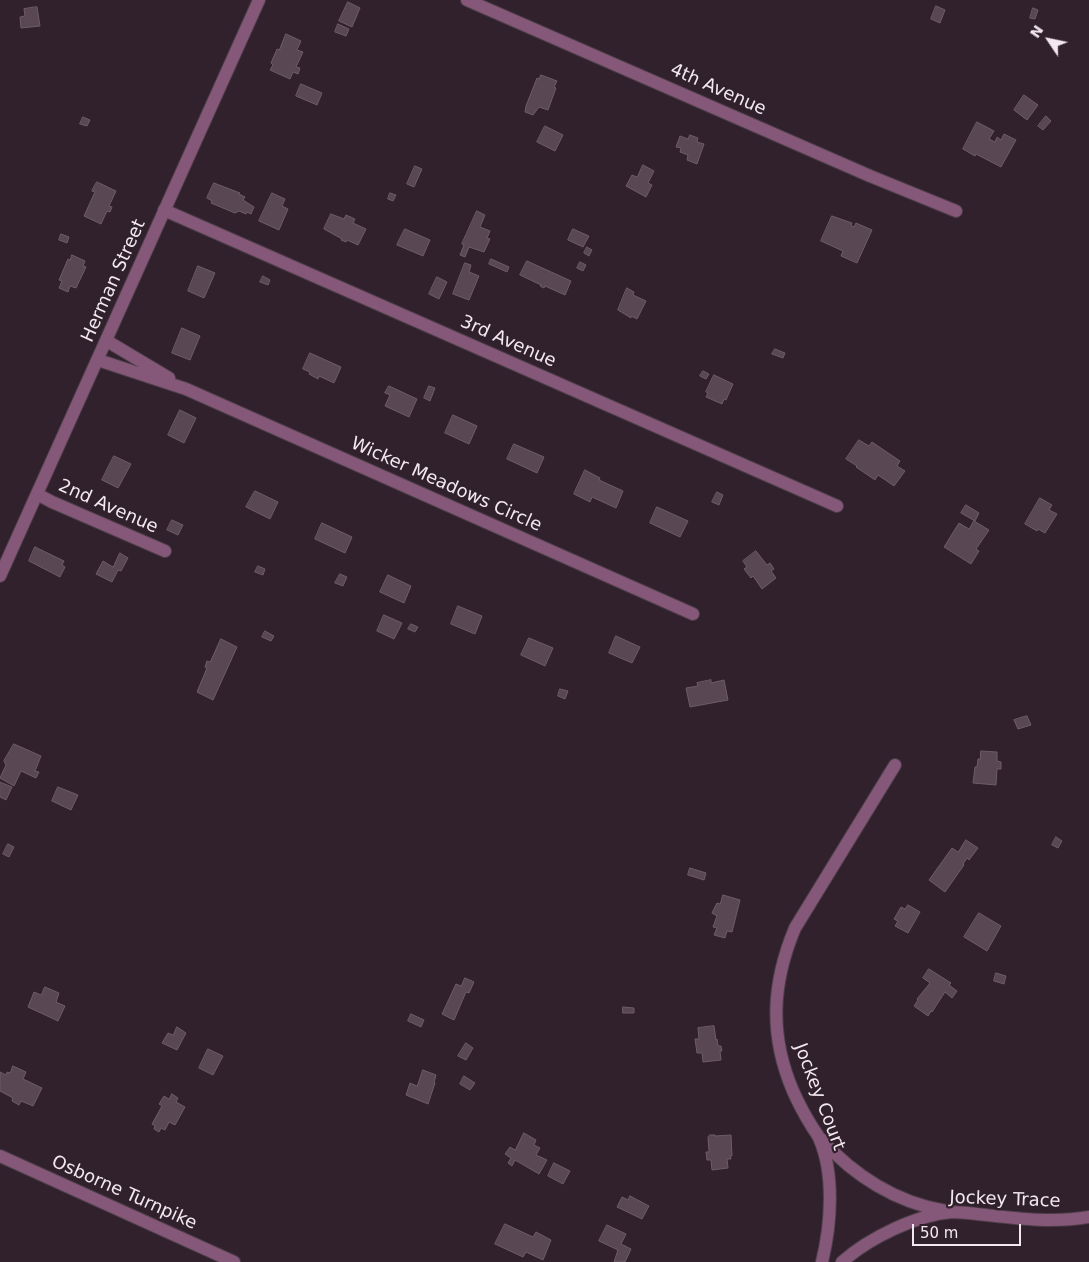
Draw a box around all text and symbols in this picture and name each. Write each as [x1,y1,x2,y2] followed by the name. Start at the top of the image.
[1024,15,1074,65] north arrow
[1027,22,1046,41] text: N
[667,59,769,121] street label: 4th Avenue
[77,216,151,346] street label: Herman Street
[457,311,559,373] street label: 3rd Avenue
[347,433,545,537] street label: Wicker Meadows Circle
[55,475,161,539] street label: 2nd Avenue
[789,1040,849,1154] street label: Jockey Court
[48,1151,200,1235] street label: Osborne Turnpike
[949,1187,1061,1213] street label: Jockey Trace
[914,1214,1023,1246] scale bar
[920,1224,958,1242] text: 50 m

